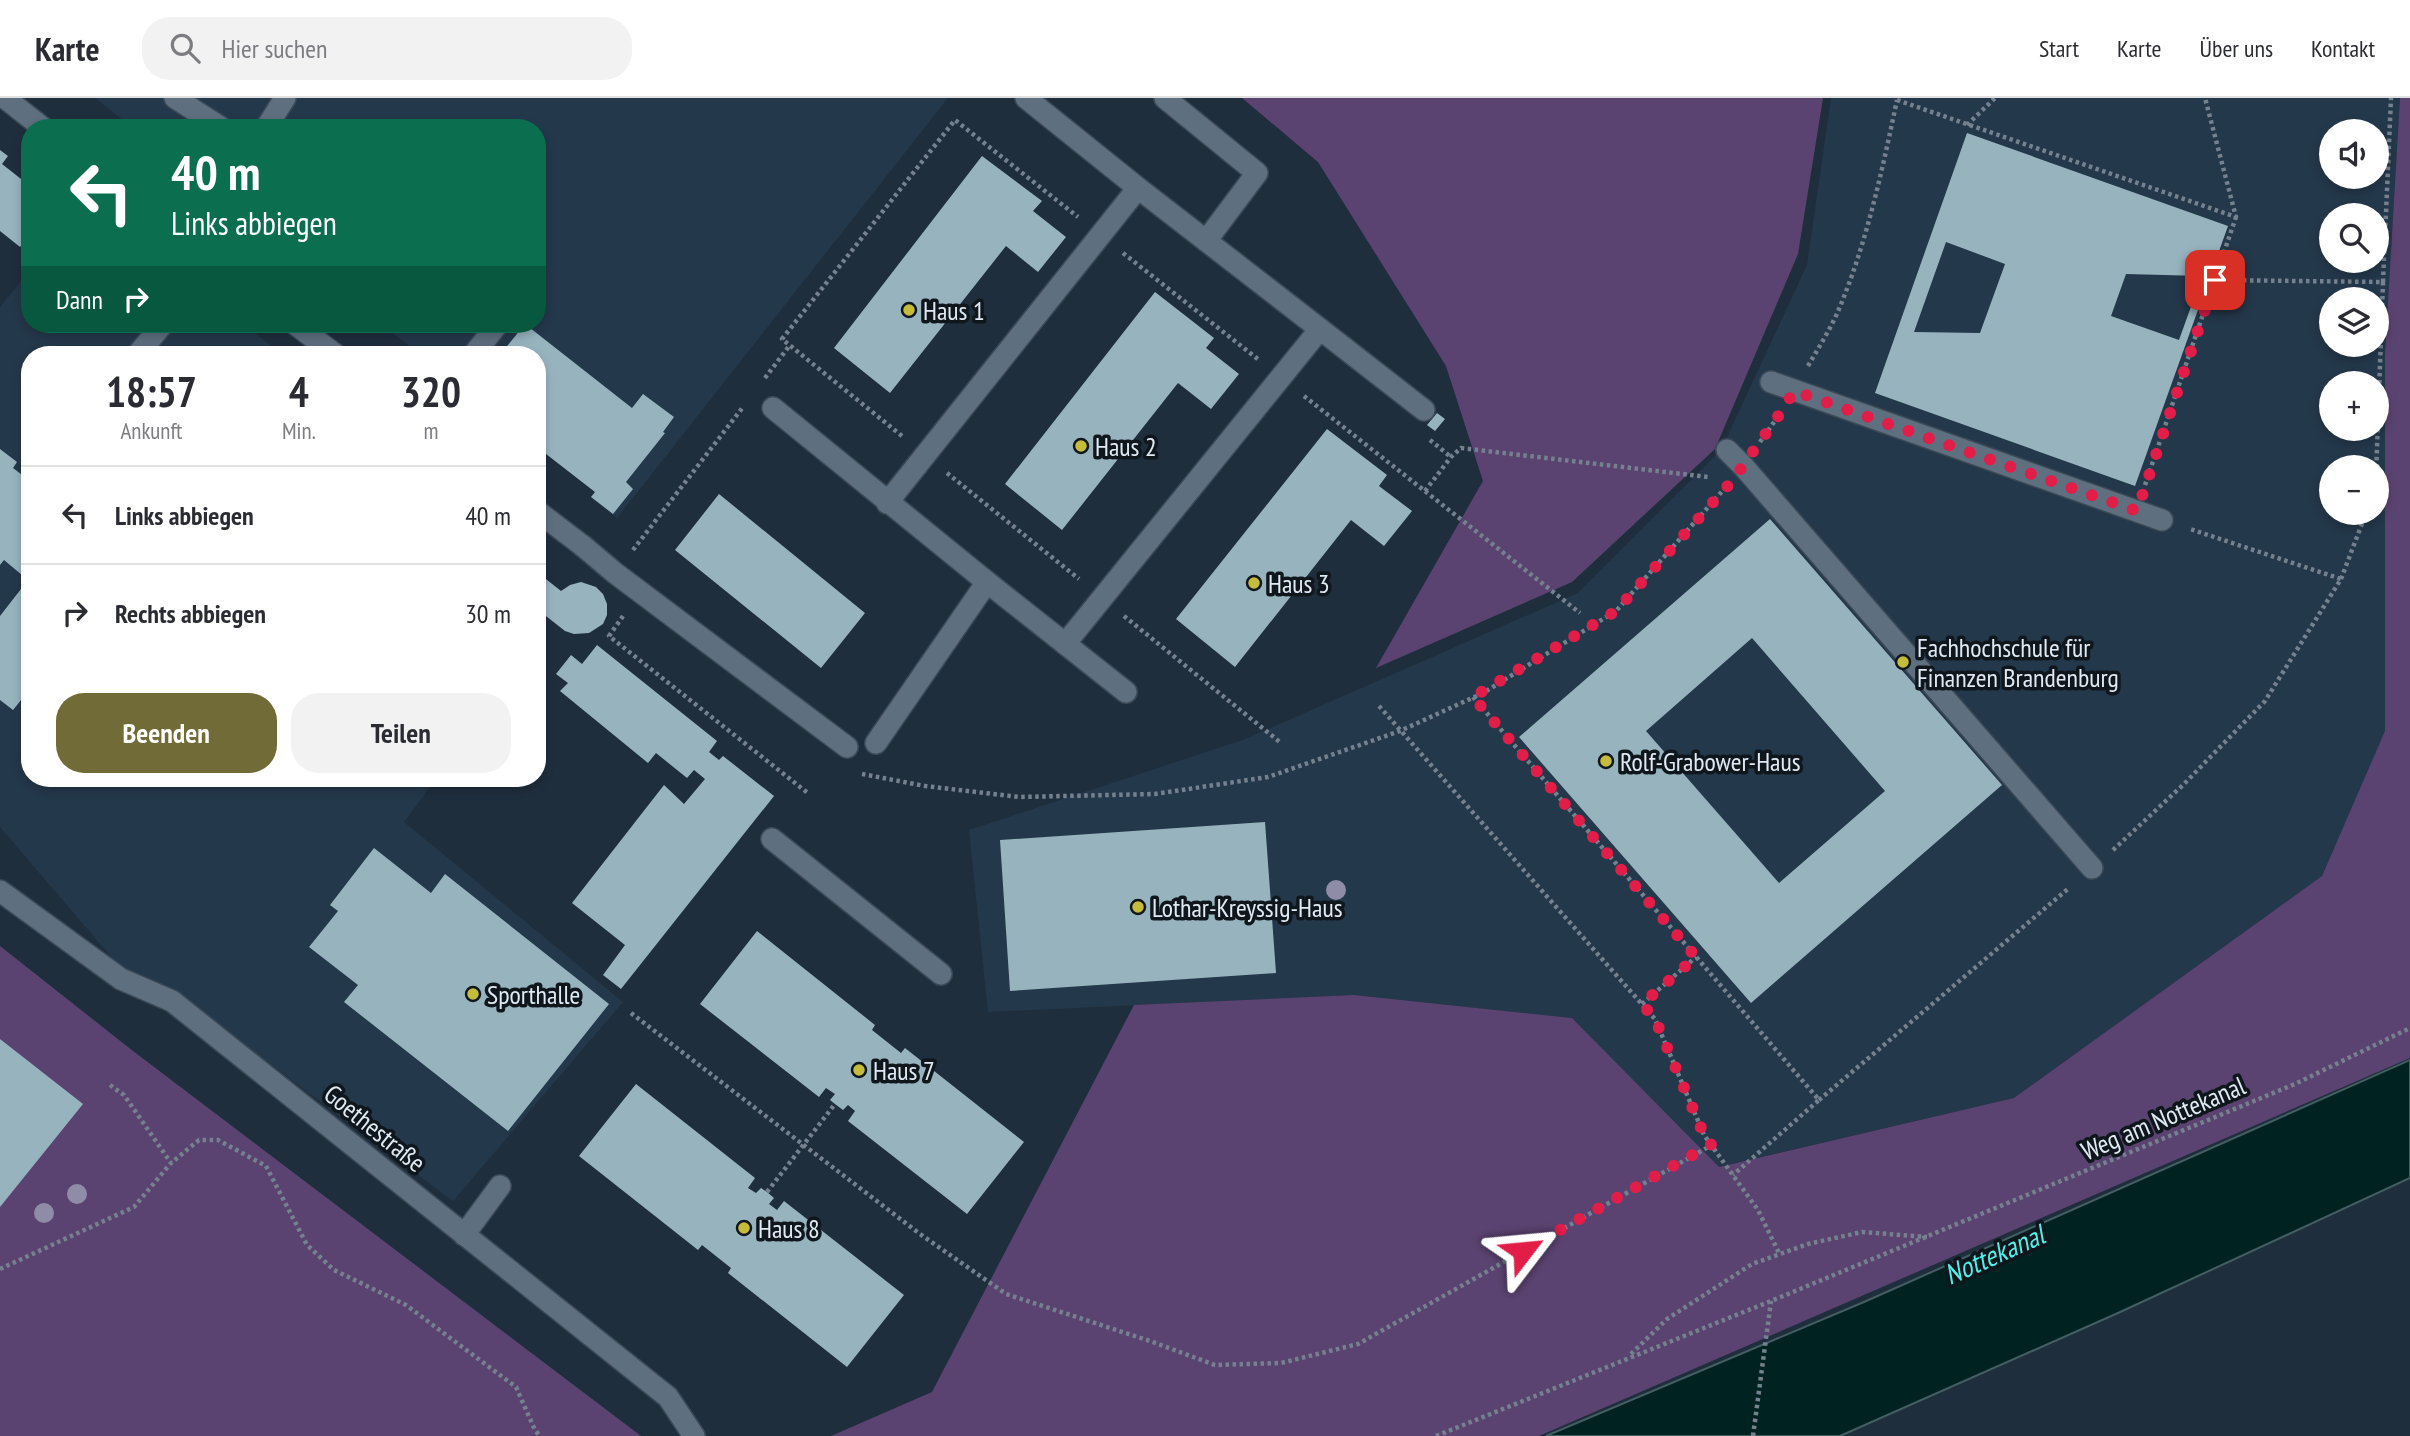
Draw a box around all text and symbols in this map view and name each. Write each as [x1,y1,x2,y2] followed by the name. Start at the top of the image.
[142,17,632,80] search box
[35,27,100,70] text: Karte
[166,29,204,67] icon: search
[222,32,327,65] text: Hier suchen
[2039,33,2079,64] text: Start
[2117,33,2162,64] text: Karte
[2200,33,2273,64] text: Über uns
[2311,33,2375,64] text: Kontakt
[2319,119,2389,525] map controls
[2319,119,2389,189] button: sound
[171,140,260,204] text: 40 m
[56,147,147,238] icon: left
[171,202,337,244] text: Links abbiegen
[2319,203,2389,273] button: search
[2185,250,2245,310] pin
[2196,261,2234,299] icon: arrive
[117,280,155,318] icon: right
[56,283,103,316] text: Dann
[2319,287,2389,357] button: layers
[923,294,985,327] place label: Haus 1
[901,302,917,318] marker: Haus 1
[106,364,197,419] text: 18:57
[289,364,309,419] text: 4
[401,364,461,419] text: 320
[2319,371,2389,441] button: +
[120,416,182,445] text: Ankunft
[282,416,316,445] text: Min.
[423,416,438,445] text: m
[1095,430,1157,463] place label: Haus 2
[1073,438,1089,454] marker: Haus 2
[2319,455,2389,525] button: −
[56,496,94,534] icon: left
[115,499,254,532] text: Links abbiegen
[465,499,511,532] text: 40 m
[1268,567,1330,600] place label: Haus 3
[1246,575,1262,591] marker: Haus 3
[56,594,94,632] icon: right
[115,597,266,630] text: Rechts abbiegen
[465,597,511,630] text: 30 m
[1917,631,2119,694] place label: Fachhochschule für Finanzen Brandenburg
[1895,654,1911,670] marker: Fachhochschule für Finanzen Brandenburg
[56,693,277,773] button: Beenden
[291,693,511,773] button: Teilen
[1620,745,1801,778] place label: Rolf-Grabower-Haus
[1598,753,1614,769] marker: Rolf-Grabower-Haus
[1152,891,1342,924] place label: Lothar-Kreyssig-Haus
[1130,899,1146,915] marker: Lothar-Kreyssig-Haus
[487,978,580,1011] place label: Sporthalle
[465,986,481,1002] marker: Sporthalle
[873,1054,935,1087] place label: Haus 7
[851,1062,867,1078] marker: Haus 7
[2076,1069,2250,1167] street label: Weg am Nottekanal
[318,1077,432,1179] street label: Goethestraße
[758,1212,820,1245] place label: Haus 8
[1486,1214,1560,1288] position arrow
[1938,1215,2052,1292] water label: Nottekanal
[736,1220,752,1236] marker: Haus 8

